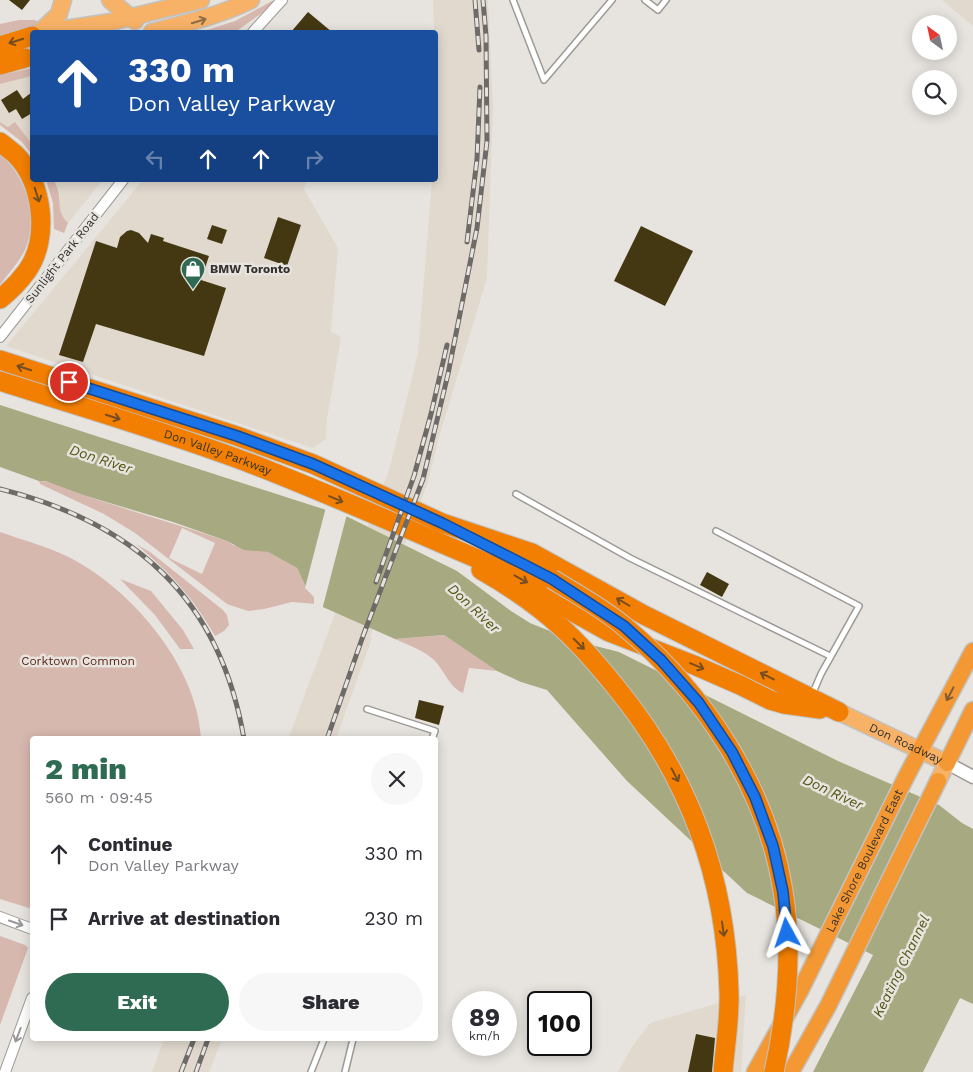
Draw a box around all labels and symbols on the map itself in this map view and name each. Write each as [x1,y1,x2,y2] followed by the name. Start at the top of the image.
[190,15,206,25] one-way arrow
[912,15,958,60] north arrow
[9,36,25,46] one-way arrow
[32,187,42,203] one-way arrow
[22,210,102,306] street label: Sunlight Park Road
[180,256,206,290] shop icon: BMW Toronto
[210,262,290,276] place label: BMW Toronto
[48,361,90,403] pin
[17,363,33,372] one-way arrow
[105,413,120,422] one-way arrow
[162,427,274,478] street label: Don Valley Parkway
[68,441,135,477] water label: Don River
[328,494,343,504] one-way arrow
[514,574,529,584] one-way arrow
[445,580,503,636] water label: Don River
[616,597,630,607] one-way arrow
[573,638,585,651] one-way arrow
[21,654,135,668] park label: Corktown Common
[690,663,705,672] one-way arrow
[760,671,775,680] one-way arrow
[945,686,954,701] one-way arrow
[867,720,945,767] street label: Don Roadway
[670,767,680,782] one-way arrow
[800,771,866,813] water label: Don River
[823,787,906,935] street label: Lake Shore Boulevard East
[760,906,812,958] position arrow
[869,913,933,1019] water label: Keating Channel
[8,919,23,928] one-way arrow
[718,921,728,937] one-way arrow
[527,991,592,1056] speed limit sign: 100
[13,1027,22,1042] one-way arrow

